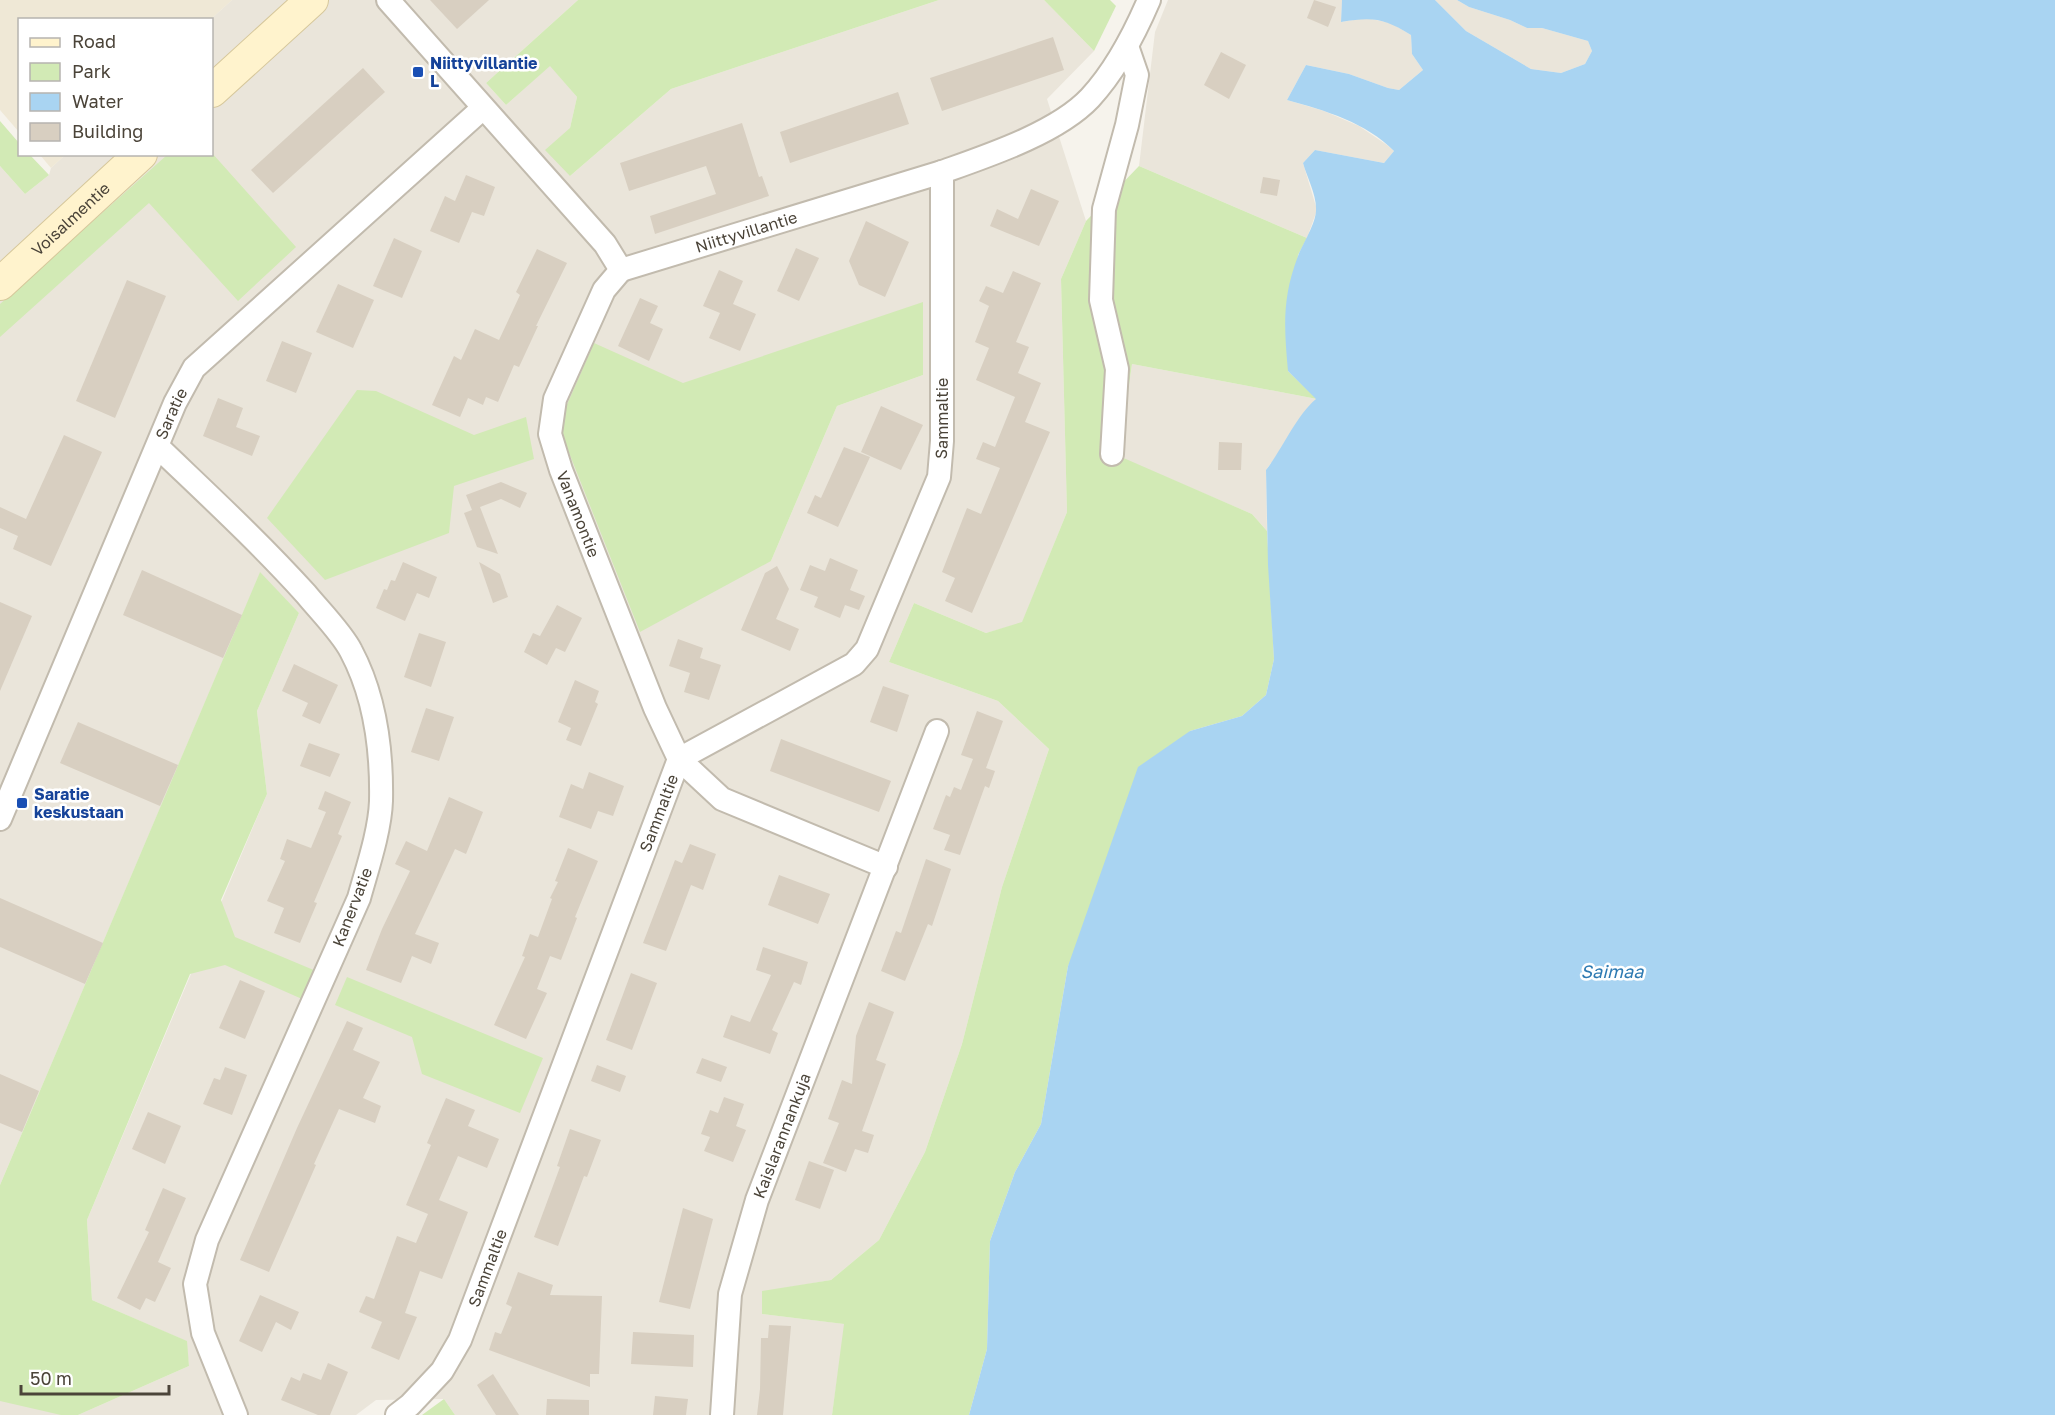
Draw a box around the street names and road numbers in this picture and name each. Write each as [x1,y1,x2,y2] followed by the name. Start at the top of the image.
[27,178,114,260] street label: Voisalmentie
[693,207,800,257] street label: Niittyvillantie
[931,378,952,460] street label: Sammaltie
[151,384,191,442] street label: Saratie
[552,468,604,560] street label: Vanamontie
[635,771,682,855] street label: Sammaltie
[328,865,376,949] street label: Kanervatie
[749,1070,815,1201] street label: Kaislarannankuja
[463,1226,511,1310] street label: Sammaltie

